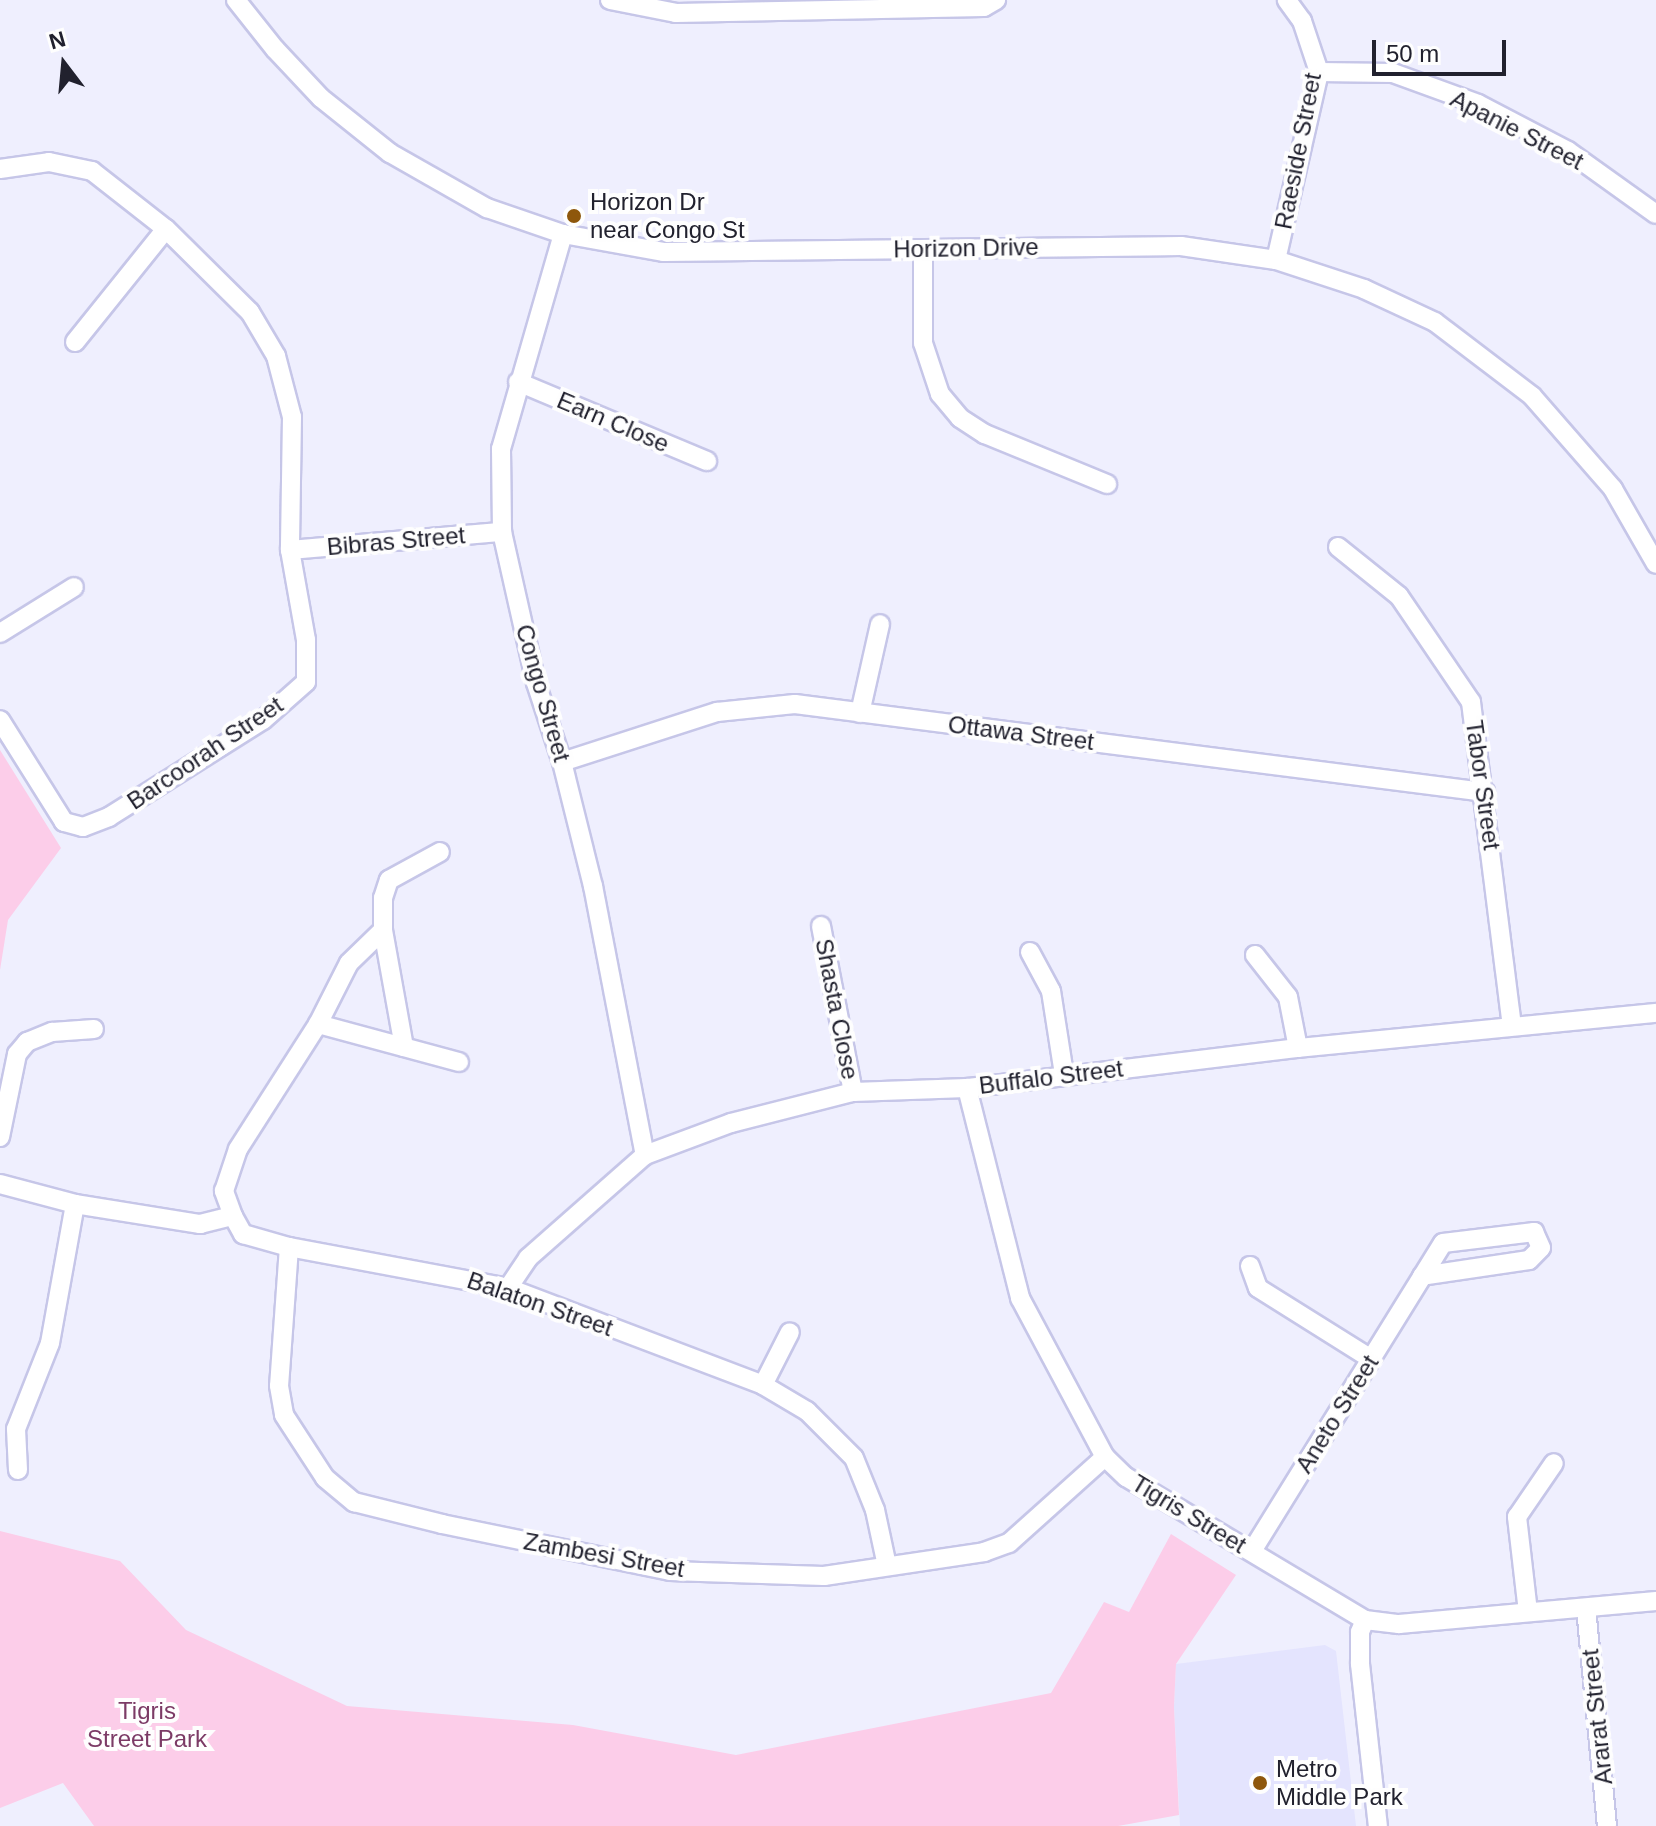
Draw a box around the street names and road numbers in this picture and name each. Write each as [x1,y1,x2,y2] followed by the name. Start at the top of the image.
[1269,70,1327,232] street label: Raeside Street
[1446,84,1588,176] street label: Apanie Street
[893,232,1039,264] street label: Horizon Drive
[553,386,673,458] street label: Earn Close
[326,521,466,561] street label: Bibras Street
[510,621,576,765] street label: Congo Street
[122,690,288,816] street label: Barcoorah Street
[946,710,1096,756] street label: Ottawa Street
[1460,718,1506,852] street label: Tabor Street
[809,936,865,1082] street label: Shasta Close
[977,1054,1125,1100] street label: Buffalo Street
[463,1266,617,1342] street label: Balaton Street
[1289,1350,1385,1478] street label: Aneto Street
[1127,1469,1251,1559] street label: Tigris Street
[521,1527,687,1583] street label: Zambesi Street
[1576,1648,1618,1786] street label: Ararat Street

